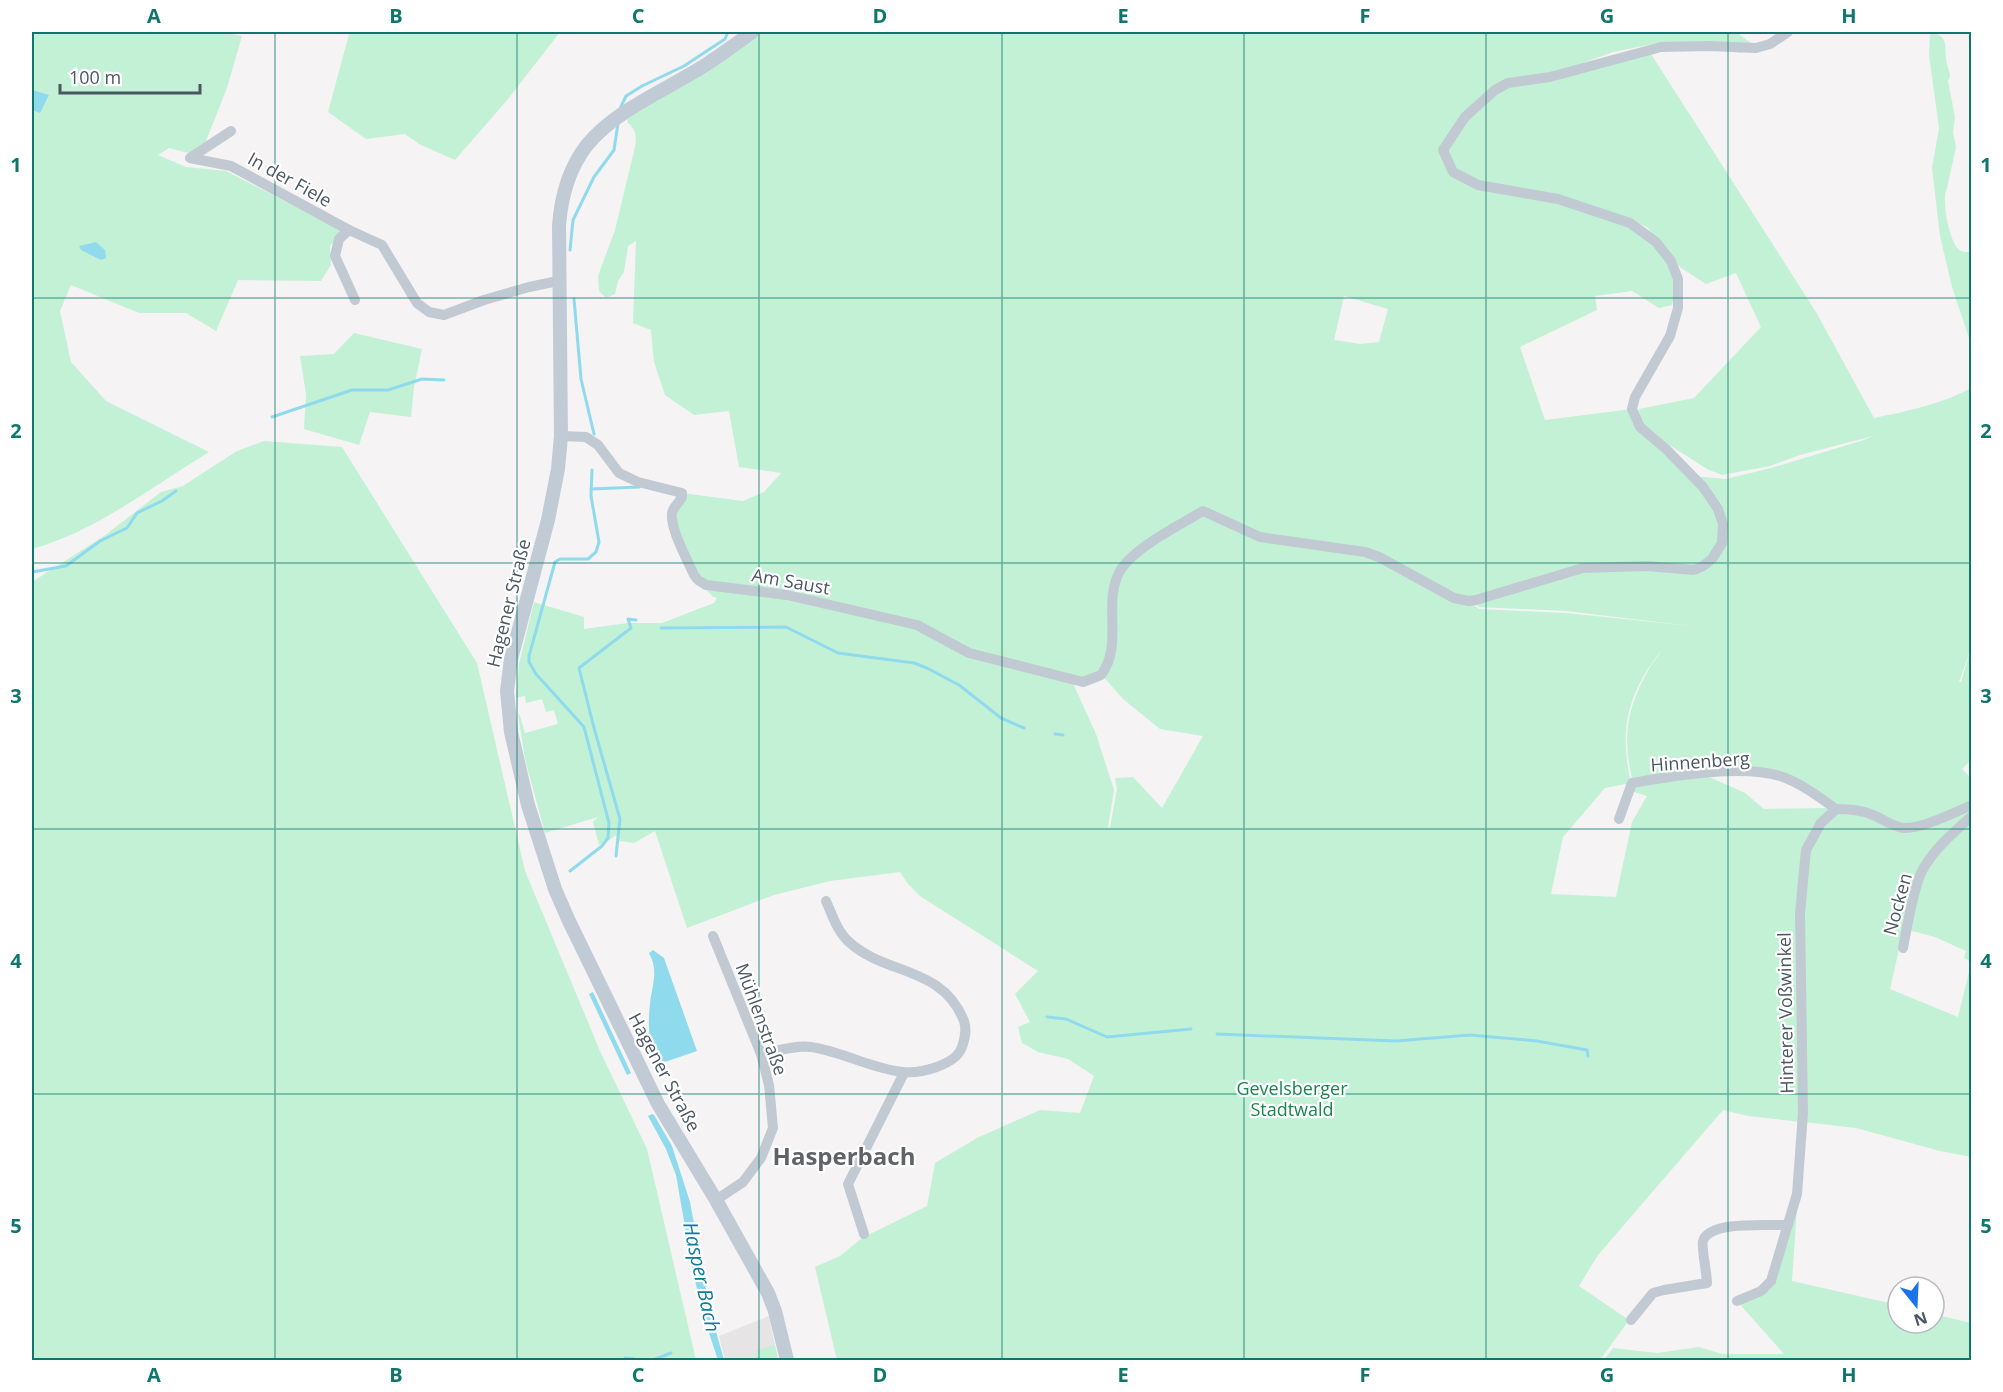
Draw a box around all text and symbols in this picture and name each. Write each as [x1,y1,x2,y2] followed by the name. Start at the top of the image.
[147,2,161,29] text: A
[389,2,403,29] text: B
[632,2,645,29] text: C
[873,2,887,29] text: D
[1117,2,1129,29] text: E
[1360,2,1370,29] text: F
[1600,2,1614,29] text: G
[1841,2,1857,29] text: H
[60,57,200,95] scale bar
[69,65,121,89] text: 100 m
[244,146,336,212] street label: In der Fiele
[10,151,22,178] text: 1
[1980,151,1992,178] text: 1
[10,417,22,444] text: 2
[1980,417,1992,444] text: 2
[480,536,536,670] street label: Hagener Straße
[750,562,832,600] street label: Am Saust
[10,682,22,709] text: 3
[1980,682,1992,709] text: 3
[1650,746,1751,776] street label: Hinnenberg
[1877,870,1917,938] street label: Nocken
[1772,932,1798,1094] street label: Hinterer Voßwinkel
[10,947,22,974] text: 4
[1980,947,1992,974] text: 4
[731,960,793,1078] street label: Mühlenstraße
[624,1008,706,1136] street label: Hagener Straße
[1236,1076,1348,1121] park label: Gevelsberger Stadtwald
[773,1139,915,1172] district label: Hasperbach
[10,1212,22,1239] text: 5
[1980,1212,1992,1239] text: 5
[677,1219,727,1335] water label: Hasper Bach
[1886,1275,1946,1335] north arrow
[1911,1307,1930,1332] text: N
[147,1361,161,1388] text: A
[389,1361,403,1388] text: B
[632,1361,645,1388] text: C
[873,1361,887,1388] text: D
[1117,1361,1129,1388] text: E
[1360,1361,1370,1388] text: F
[1600,1361,1614,1388] text: G
[1841,1361,1857,1388] text: H

